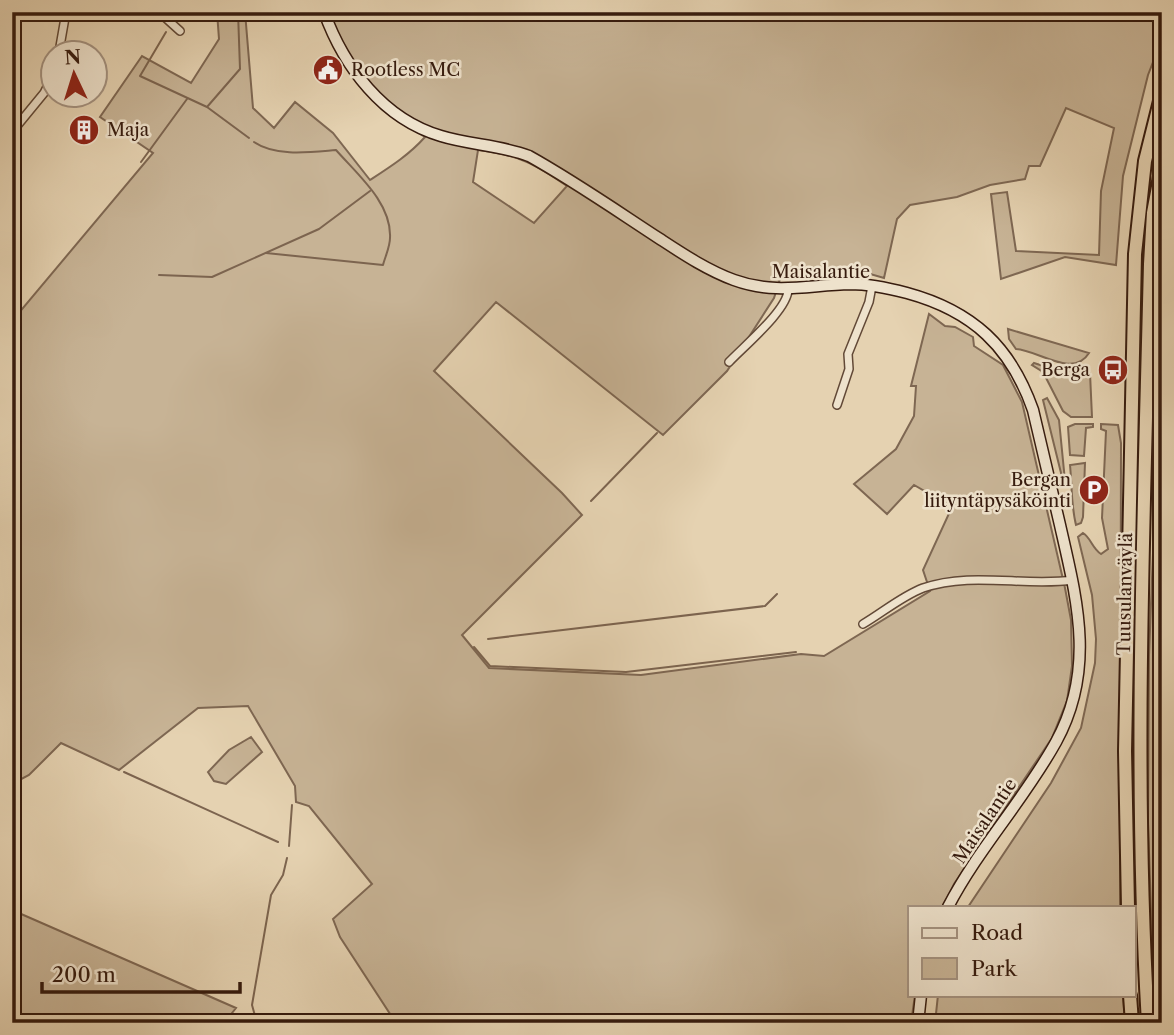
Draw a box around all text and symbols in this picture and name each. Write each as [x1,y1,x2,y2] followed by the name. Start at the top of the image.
[38,38,108,108] north arrow
[64,45,82,70] text: N
[311,53,345,87] public building icon: Rootless MC
[351,59,460,81] place label: Rootless MC
[67,113,101,147] building icon: Maja
[107,119,150,141] place label: Maja
[772,261,870,283] street label: Maisalantie
[1096,353,1130,387] bus stop icon: Berga
[1041,359,1091,381] place label: Berga
[924,469,1072,512] place label: Bergan liityntäpysäköinti
[1077,473,1111,507] parking icon: Bergan liityntäpysäköinti
[1113,532,1137,656] street label: Tuusulanväylä
[948,774,1022,868] street label: Maisalantie
[908,906,1136,996] legend
[971,920,1023,945] text: Road
[42,951,240,995] scale bar
[971,956,1017,981] text: Park
[52,962,116,987] text: 200 m

